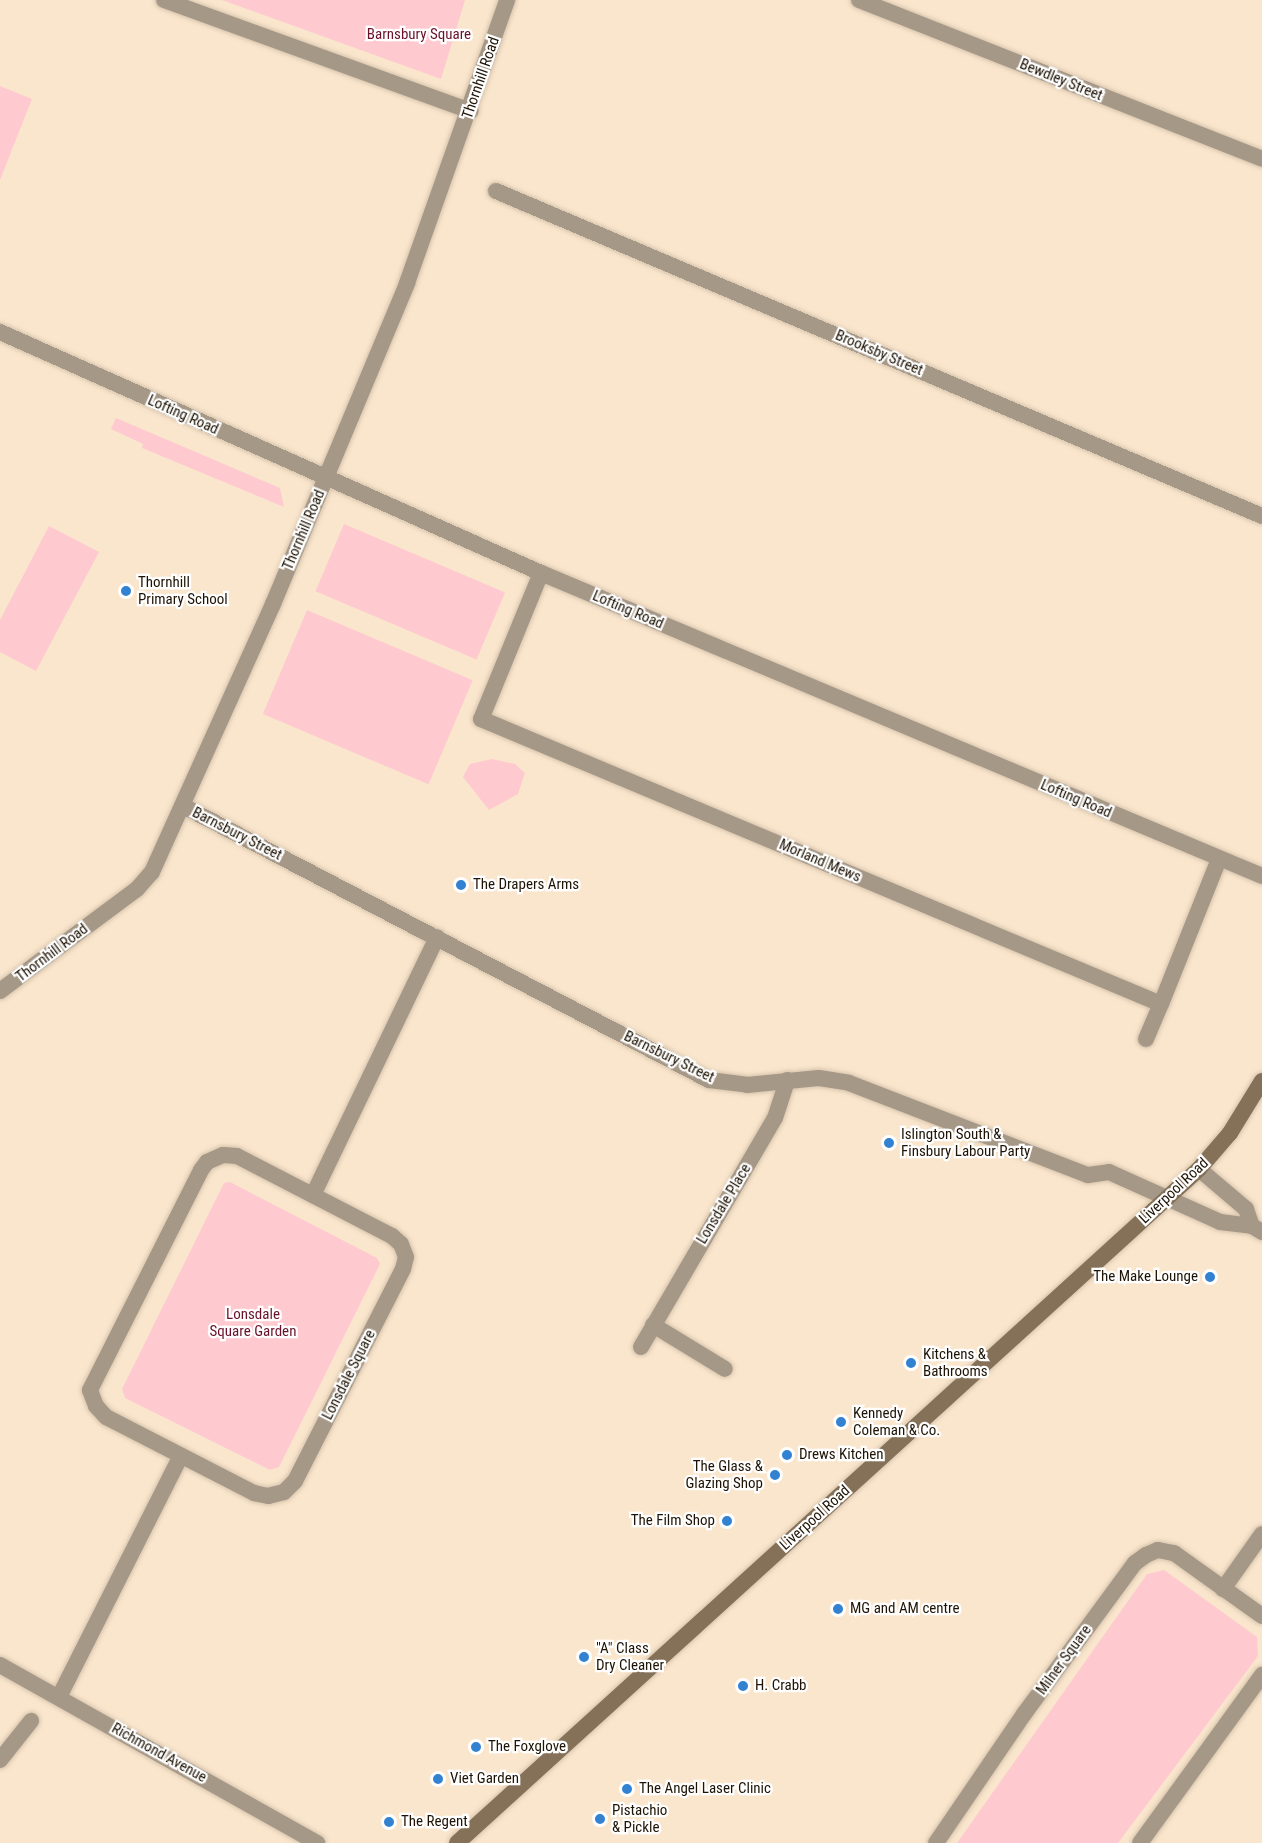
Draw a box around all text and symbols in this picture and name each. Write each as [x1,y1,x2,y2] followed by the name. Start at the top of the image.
[367,26,471,44] park label: Barnsbury Square
[459,35,503,121] street label: Thornhill Road
[1017,55,1105,105] street label: Bewdley Street
[832,326,926,380] street label: Brooksby Street
[145,391,221,439] street label: Lofting Road
[279,487,329,573] street label: Thornhill Road
[138,573,228,608] place label: Thornhill Primary School
[119,584,133,598] marker: Thornhill Primary School
[590,587,666,633] street label: Lofting Road
[1038,776,1114,822] street label: Lofting Road
[189,804,285,864] street label: Barnsbury Street
[776,836,864,886] street label: Morland Mews
[473,876,579,894] place label: The Drapers Arms
[454,878,468,892] marker: The Drapers Arms
[12,920,92,986] street label: Thornhill Road
[621,1027,717,1087] street label: Barnsbury Street
[901,1125,1030,1160] place label: Islington South & Finsbury Labour Party
[882,1136,896,1150] marker: Islington South & Finsbury Labour Party
[1136,1154,1212,1228] street label: Liverpool Road
[693,1161,755,1247] street label: Lonsdale Place
[1093,1268,1198,1286] place label: The Make Lounge
[1203,1270,1217,1284] marker: The Make Lounge
[210,1305,296,1340] park label: Lonsdale Square Garden
[319,1327,379,1423] street label: Lonsdale Square
[923,1345,988,1380] place label: Kitchens & Bathrooms
[904,1356,918,1370] marker: Kitchens & Bathrooms
[853,1404,940,1439] place label: Kennedy Coleman & Co.
[834,1415,848,1429] marker: Kennedy Coleman & Co.
[799,1446,884,1464] place label: Drews Kitchen
[780,1448,794,1462] marker: Drews Kitchen
[685,1457,763,1492] place label: The Glass & Glazing Shop
[768,1468,782,1482] marker: The Glass & Glazing Shop
[776,1482,854,1554] street label: Liverpool Road
[631,1512,715,1530] place label: The Film Shop
[720,1514,734,1528] marker: The Film Shop
[850,1600,960,1618] place label: MG and AM centre
[831,1602,845,1616] marker: MG and AM centre
[1033,1622,1095,1698] street label: Milner Square
[596,1639,664,1674] place label: "A" Class Dry Cleaner
[577,1650,591,1664] marker: "A" Class Dry Cleaner
[755,1677,806,1695] place label: H. Crabb
[736,1679,750,1693] marker: H. Crabb
[108,1719,210,1787] street label: Richmond Avenue
[488,1738,566,1756] place label: The Foxglove
[469,1740,483,1754] marker: The Foxglove
[450,1770,519,1788] place label: Viet Garden
[431,1772,445,1786] marker: Viet Garden
[639,1780,771,1798] place label: The Angel Laser Clinic
[620,1782,634,1796] marker: The Angel Laser Clinic
[612,1801,667,1836] place label: Pistachio & Pickle
[593,1812,607,1826] marker: Pistachio & Pickle
[401,1813,468,1831] place label: The Regent
[382,1815,396,1829] marker: The Regent

